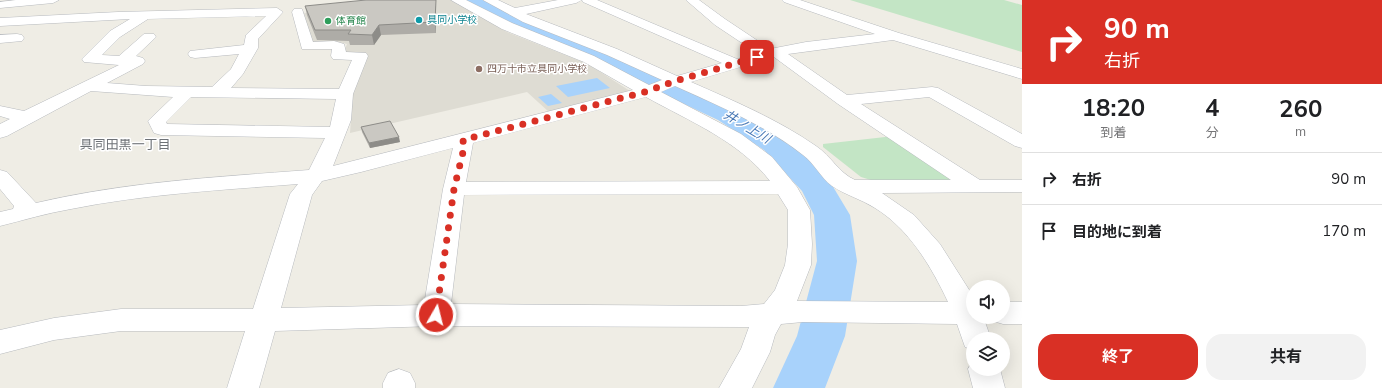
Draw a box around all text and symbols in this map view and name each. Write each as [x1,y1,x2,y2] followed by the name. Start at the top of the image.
[1104,10,1170,48] text: 90 m
[427,13,477,27] place label: 具同小学校
[336,14,366,28] place label: 体育館
[414,15,424,25] marker: 具同小学校
[323,16,333,26] marker: 体育館
[1038,16,1090,68] icon: right
[740,40,774,74] pin
[746,46,768,68] icon: arrive
[1104,49,1140,73] text: 右折
[487,62,587,76] place label: 四万十市立具同小学校
[474,64,484,74] marker: 四万十市立具同小学校
[1082,92,1145,124] text: 18:20
[1205,92,1219,124] text: 4
[1279,93,1322,125] text: 260
[720,106,776,149] water label: 井ノ上川
[1295,123,1306,141] text: m
[1100,124,1126,142] text: 到着
[1206,124,1219,142] text: 分
[79,136,171,154] district label: 具同田黒一丁目
[1038,168,1060,190] icon: right
[1331,169,1366,189] text: 90 m
[1072,170,1102,190] text: 右折
[1038,220,1060,242] icon: arrive
[1322,221,1366,241] text: 170 m
[1072,222,1162,242] text: 目的地に到着
[966,280,1010,376] map controls
[966,280,1010,324] button: sound
[415,294,457,336] position arrow
[966,332,1010,376] button: layers
[1038,334,1198,380] button: 終了
[1206,334,1366,380] button: 共有

